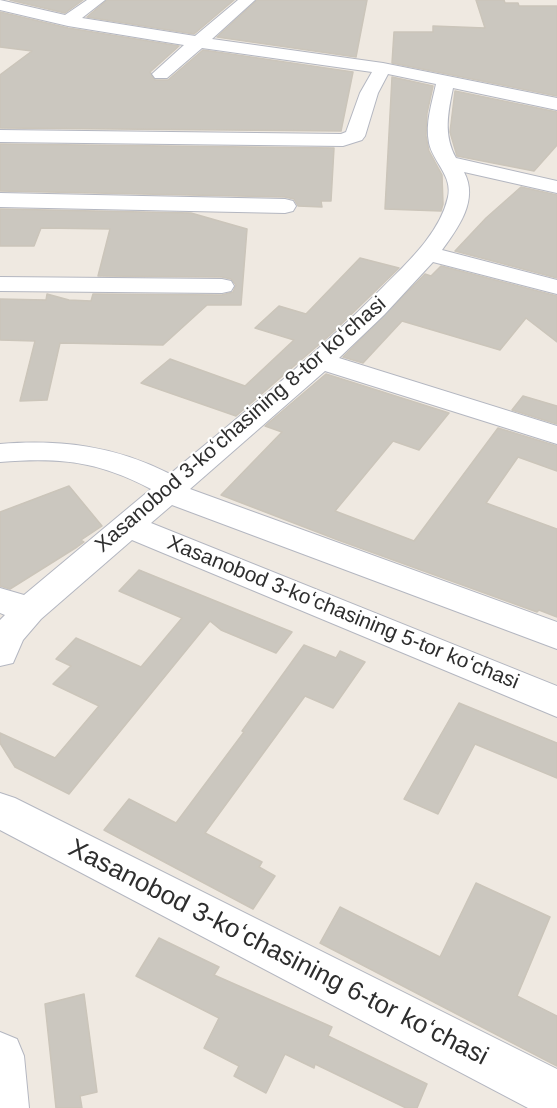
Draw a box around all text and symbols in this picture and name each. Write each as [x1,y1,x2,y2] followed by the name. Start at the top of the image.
[90,292,392,558] street label: Xasanobod 3-koʻchasining 8-tor koʻchasi
[163,531,523,695] street label: Xasanobod 3-koʻchasining 5-tor koʻchasi
[63,833,493,1073] street label: Xasanobod 3-koʻchasining 6-tor koʻchasi

